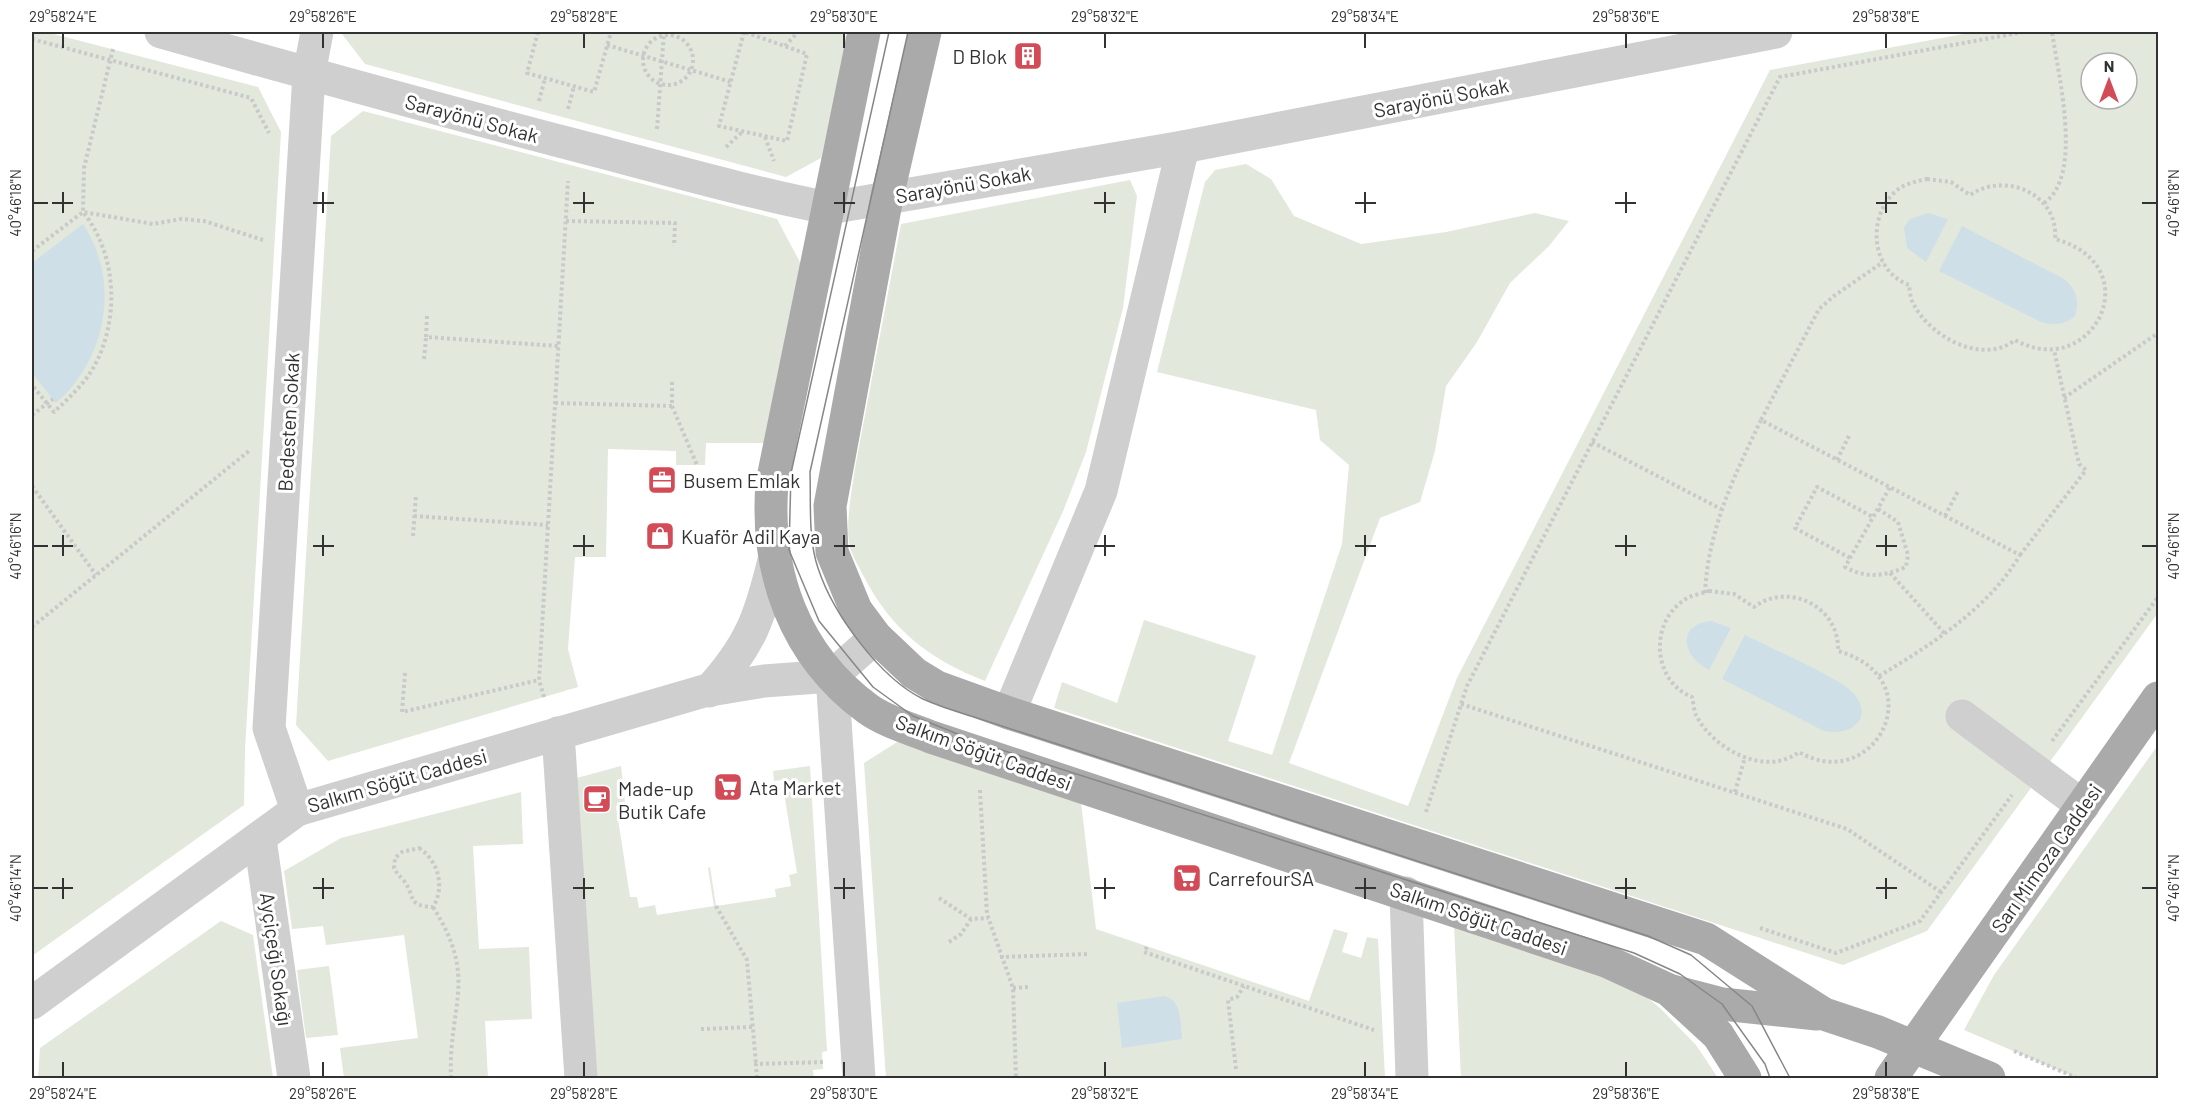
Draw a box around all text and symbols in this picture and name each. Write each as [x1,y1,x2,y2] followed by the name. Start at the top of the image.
[29,7,97,25] text: 29°58'24"E
[289,7,357,25] text: 29°58'26"E
[550,7,618,25] text: 29°58'28"E
[810,7,878,25] text: 29°58'30"E
[1071,7,1139,25] text: 29°58'32"E
[1331,7,1399,25] text: 29°58'34"E
[1592,7,1660,25] text: 29°58'36"E
[1852,7,1920,25] text: 29°58'38"E
[1012,40,1044,72] building icon: D Blok
[953,44,1007,68] place label: D Blok
[2079,51,2139,111] north arrow
[2104,56,2114,75] text: N
[1371,72,1511,122] street label: Sarayönü Sokak
[403,89,541,147] street label: Sarayönü Sokak
[893,160,1033,208] street label: Sarayönü Sokak
[6,169,24,237] text: 40°46'18"N
[2164,169,2182,237] text: 40°46'18"N
[272,352,304,492] street label: Bedesten Sokak
[646,464,678,496] office icon: Busem Emlak
[683,468,800,492] place label: Busem Emlak
[6,512,24,580] text: 40°46'16"N
[2164,512,2182,580] text: 40°46'16"N
[644,520,676,552] shop icon: Kuaför Adil Kaya
[681,524,820,548] place label: Kuaför Adil Kaya
[893,709,1075,795] street label: Salkım Söğüt Caddesi
[304,743,490,817] street label: Salkım Söğüt Caddesi
[712,771,744,803] supermarket icon: Ata Market
[749,775,842,799] place label: Ata Market
[618,776,706,823] place label: Made-up Butik Cafe
[1986,779,2106,937] street label: Sarı Mimoza Caddesi
[581,783,613,815] cafe icon: Made-up Butik Cafe
[6,854,24,922] text: 40°46'14"N
[2164,854,2182,922] text: 40°46'14"N
[1171,862,1203,894] supermarket icon: CarrefourSA
[1208,866,1314,890] place label: CarrefourSA
[1387,876,1571,960] street label: Salkım Söğüt Caddesi
[256,891,298,1027] street label: Ayçiçeği Sokağı
[29,1084,97,1102] text: 29°58'24"E
[289,1084,357,1102] text: 29°58'26"E
[550,1084,618,1102] text: 29°58'28"E
[810,1084,878,1102] text: 29°58'30"E
[1071,1084,1139,1102] text: 29°58'32"E
[1331,1084,1399,1102] text: 29°58'34"E
[1592,1084,1660,1102] text: 29°58'36"E
[1852,1084,1920,1102] text: 29°58'38"E

